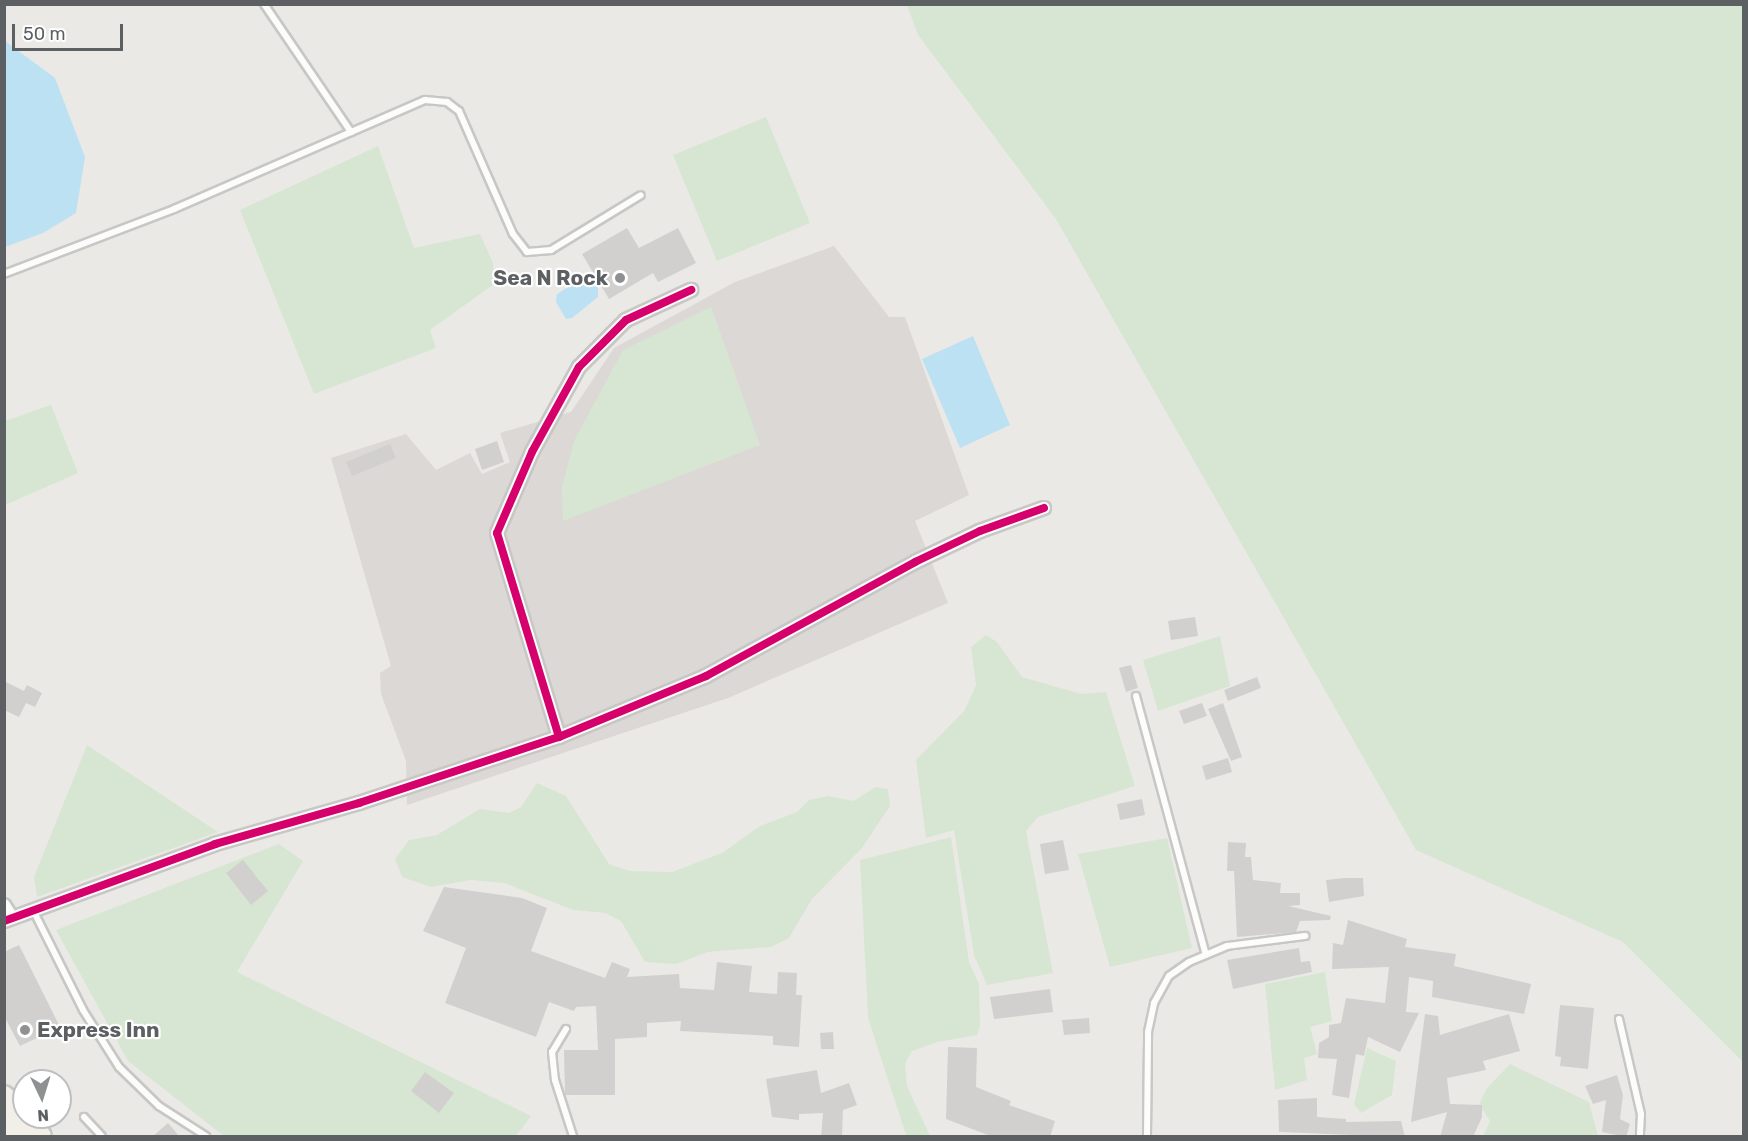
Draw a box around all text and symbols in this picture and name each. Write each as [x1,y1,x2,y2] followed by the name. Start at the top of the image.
[15,12,126,50] scale bar
[23,23,66,45] text: 50 m
[493,265,608,291] place label: Sea N Rock
[613,271,627,285] marker: Sea N Rock
[37,1017,159,1043] place label: Express Inn
[18,1023,32,1037] marker: Express Inn
[12,1069,72,1129] north arrow
[37,1106,50,1125] text: N

